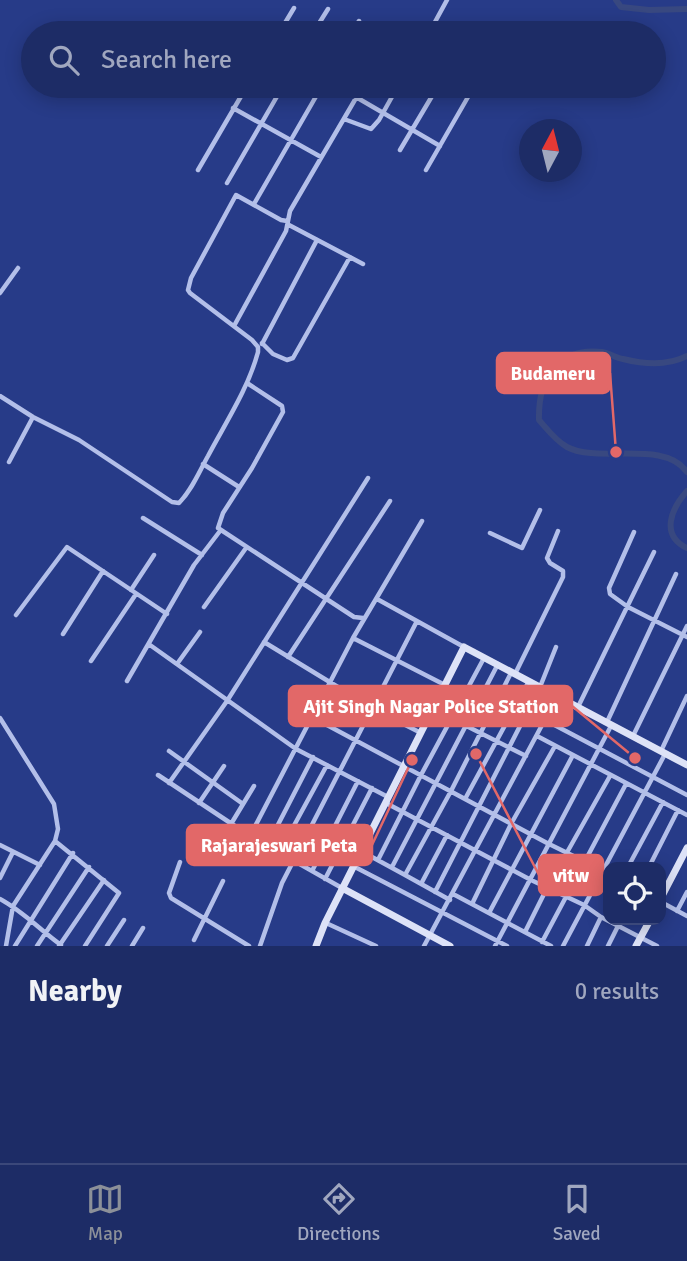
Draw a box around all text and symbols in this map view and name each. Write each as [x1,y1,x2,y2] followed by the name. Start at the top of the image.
[21,21,666,98] search box
[45,41,83,79] icon: search
[101,44,232,76] text: Search here
[519,119,582,182] north arrow
[497,353,610,393] callout: Budameru
[511,362,595,386] text: Budameru
[289,686,572,726] callout: Ajit Singh Nagar Police Station
[303,695,559,719] text: Ajit Singh Nagar Police Station
[187,825,372,865] callout: Rajarajeswari Peta
[201,834,358,858] text: Rajarajeswari Peta
[539,855,603,895] callout: vitw
[603,862,666,925] map controls
[603,862,666,925] button: locate
[552,864,590,888] text: vitw
[28,973,122,1010] text: Nearby
[575,977,659,1006] text: 0 results
[86,1180,124,1246] tab: Map
[297,1180,380,1246] tab: Directions
[553,1180,601,1246] tab: Saved

